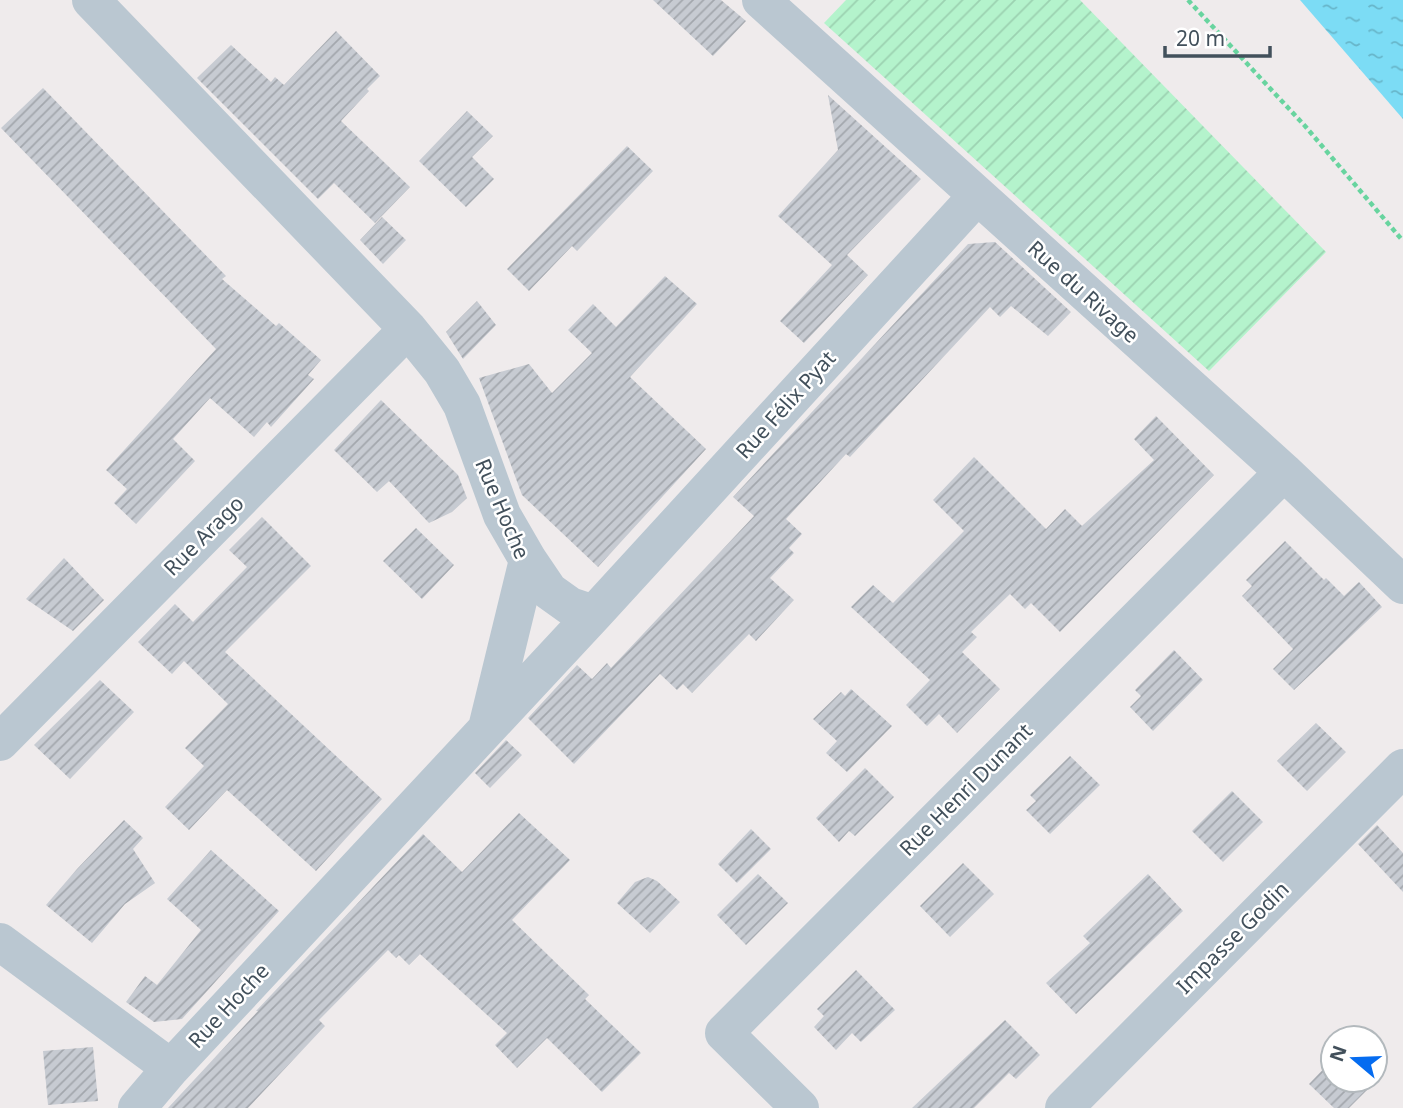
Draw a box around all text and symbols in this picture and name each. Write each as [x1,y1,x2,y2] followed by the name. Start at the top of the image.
[1165,14,1270,58] scale bar
[1176,24,1225,52] text: 20 m
[1022,234,1145,349] street label: Rue du Rivage
[729,344,842,464] street label: Rue Félix Pyat
[469,454,537,563] street label: Rue Hoche
[157,489,249,581] street label: Rue Arago
[893,717,1038,862] street label: Rue Henri Dunant
[1170,875,1295,1000] street label: Impasse Godin
[182,957,275,1054] street label: Rue Hoche
[1319,1024,1389,1094] north arrow
[1323,1042,1353,1065] text: N

